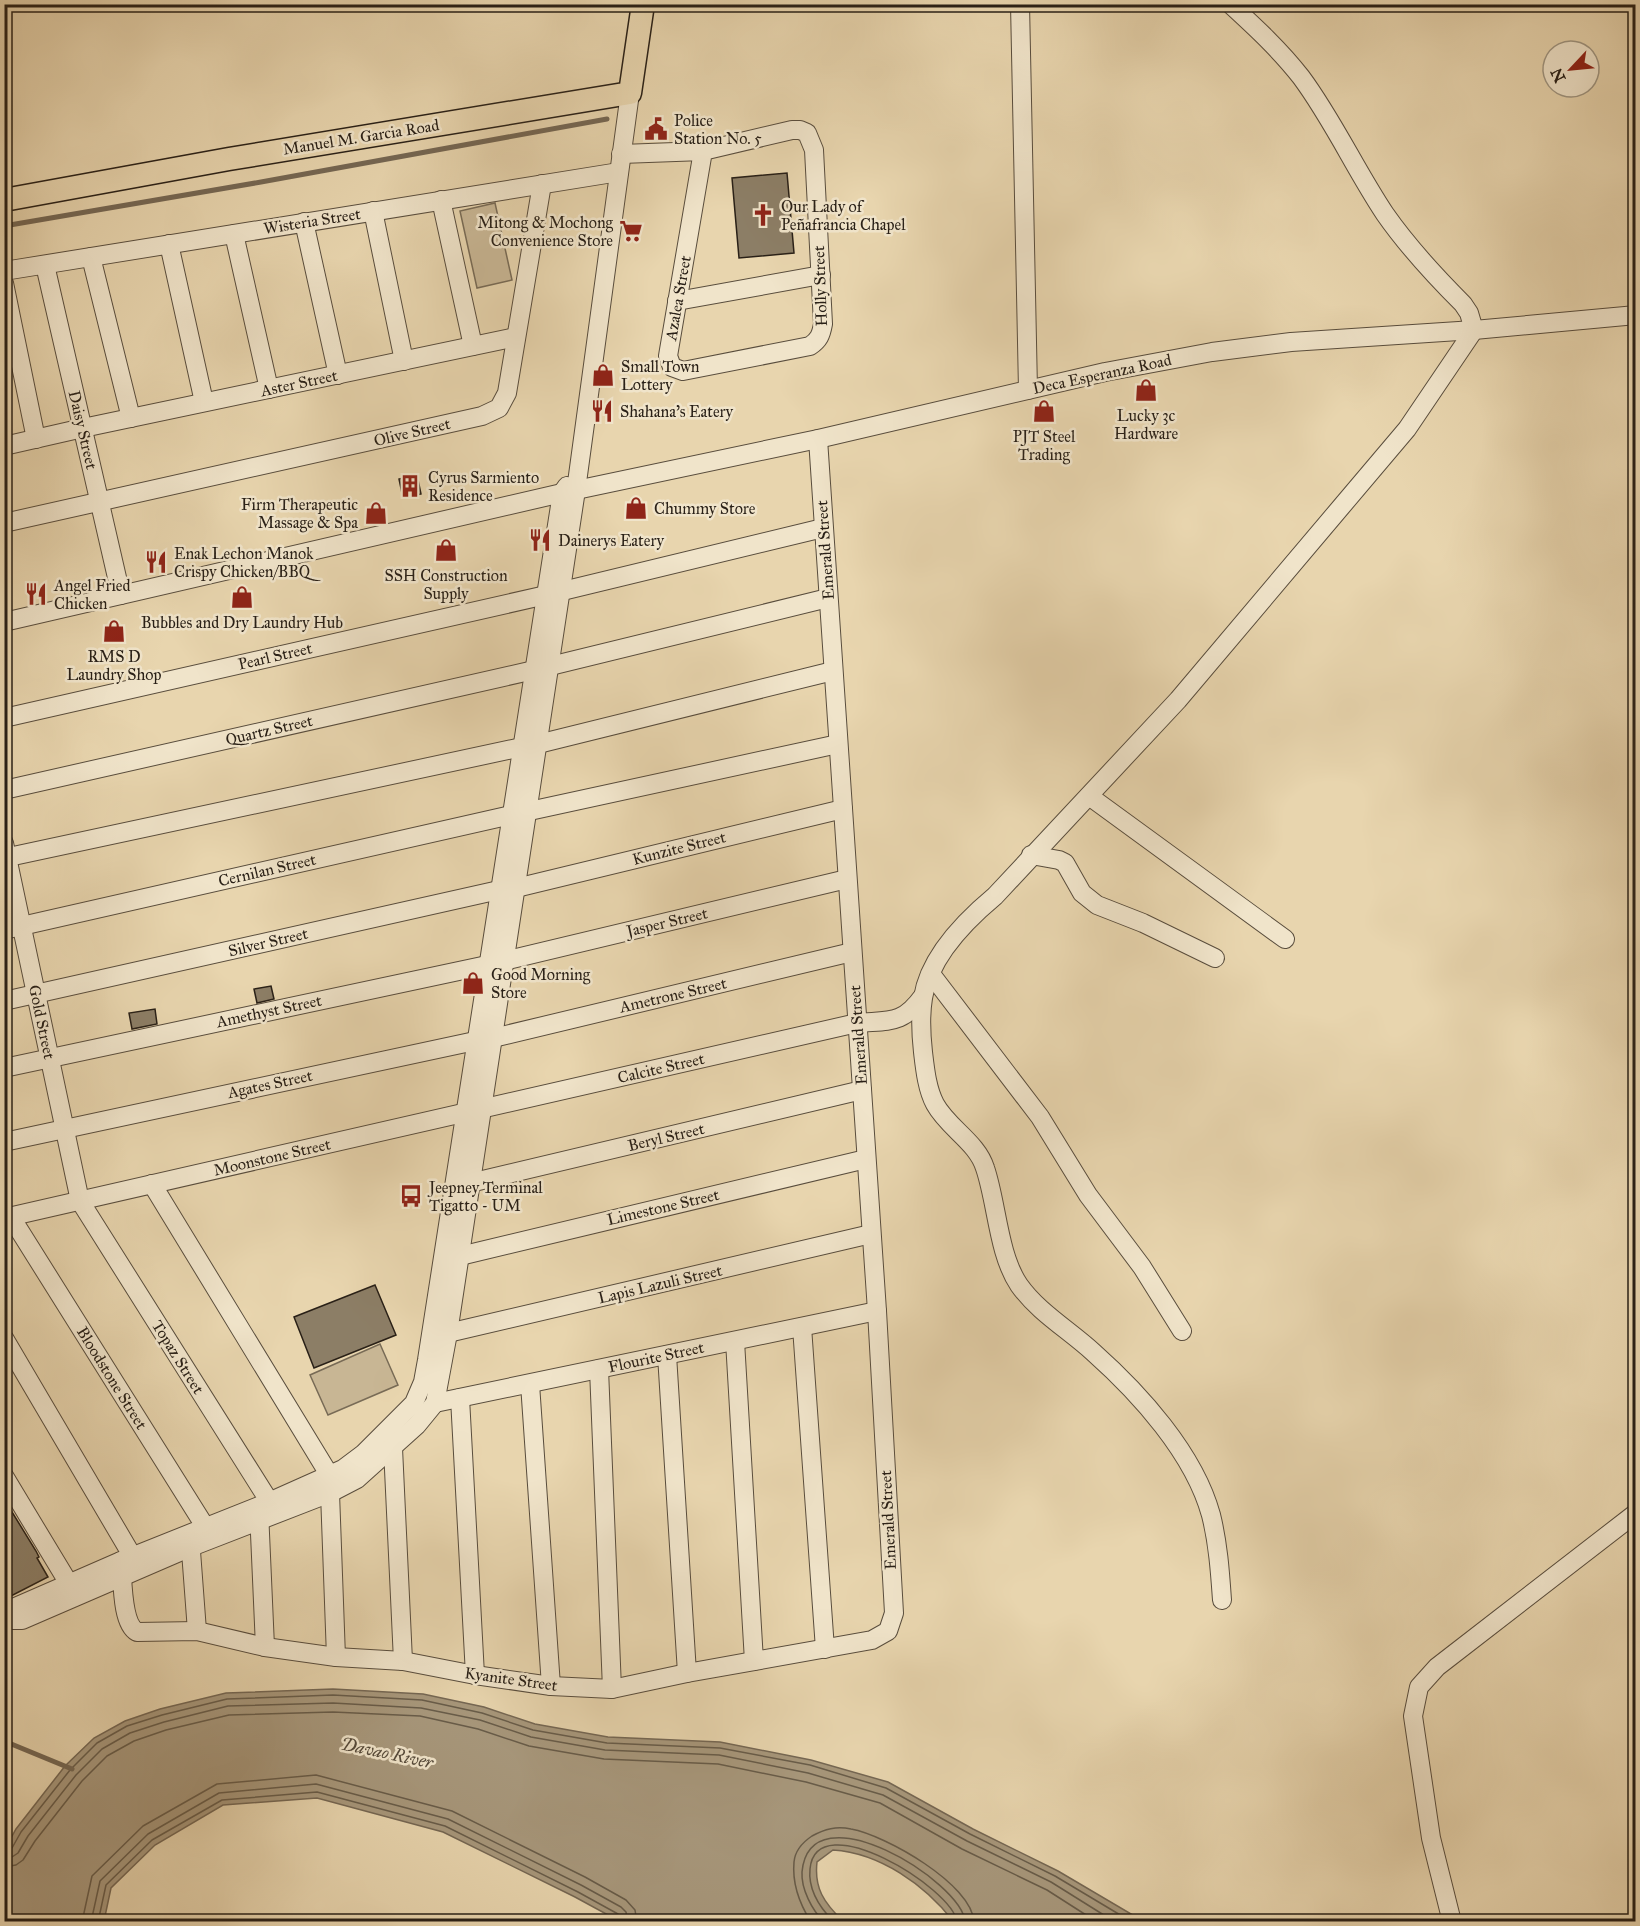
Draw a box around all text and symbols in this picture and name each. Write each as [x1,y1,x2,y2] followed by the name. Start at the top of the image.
[1541,39,1601,99] north arrow
[1546,65,1569,86] text: N
[674,111,762,148] place label: Police Station No. 5
[282,115,440,159] street label: Manuel M. Garcia Road
[643,116,669,142] public building icon: Police Station No. 5
[781,197,906,234] place label: Our Lady of Peñafrancia Chapel
[750,202,776,228] church icon: Our Lady of Peñafrancia Chapel
[262,204,362,238] street label: Wisteria Street
[477,213,614,250] place label: Mitong & Mochong Convenience Store
[618,218,644,244] supermarket icon: Mitong & Mochong Convenience Store
[809,245,831,327] street label: Holly Street
[661,254,695,343] street label: Azalea Street
[1031,350,1173,398] street label: Deca Esperanza Road
[621,357,700,394] place label: Small Town Lottery
[590,362,616,388] shop icon: Small Town Lottery
[258,366,340,401] street label: Aster Street
[1133,377,1159,403] shop icon: Lucky 3c Hardware
[65,389,101,472] street label: Daisy Street
[589,398,615,424] restaurant icon: Shahana's Eatery
[1031,398,1057,424] shop icon: PJT Steel Trading
[620,402,734,421] place label: Shahana's Eatery
[1114,406,1178,443] place label: Lucky 3c Hardware
[372,414,453,450] street label: Olive Street
[1013,427,1076,465] place label: PJT Steel Trading
[428,468,539,505] place label: Cyrus Sarmiento Residence
[397,473,423,499] building icon: Cyrus Sarmiento Residence
[241,495,358,533] place label: Firm Therapeutic Massage & Spa
[623,495,649,521] shop icon: Chummy Store
[654,499,756,518] place label: Chummy Store
[812,499,838,600] street label: Emerald Street
[363,500,389,526] shop icon: Firm Therapeutic Massage & Spa
[527,527,553,553] restaurant icon: Dainerys Eatery
[558,531,664,550] place label: Dainerys Eatery
[433,537,459,563] shop icon: SSH Construction Supply
[174,544,322,581] place label: Enak Lechon Manok Crispy Chicken/BBQ
[143,549,169,575] restaurant icon: Enak Lechon Manok Crispy Chicken/BBQ
[384,566,508,603] place label: SSH Construction Supply
[53,576,130,613] place label: Angel Fried Chicken
[23,581,49,607] restaurant icon: Angel Fried Chicken
[229,584,255,610] shop icon: Bubbles and Dry Laundry Hub
[141,613,343,632] place label: Bubbles and Dry Laundry Hub
[101,618,127,644] shop icon: RMS D Laundry Shop
[236,638,314,674] street label: Pearl Street
[67,647,161,684] place label: RMS D Laundry Shop
[224,711,315,749] street label: Quartz Street
[630,827,728,869] street label: Kunzite Street
[216,849,318,890] street label: Cernilan Street
[623,903,710,942] street label: Jasper Street
[226,924,310,960] street label: Silver Street
[491,965,591,1002] place label: Good Morning Store
[460,970,486,996] shop icon: Good Morning Store
[617,973,729,1017] street label: Ametrone Street
[25,983,59,1061] street label: Gold Street
[845,984,871,1085] street label: Emerald Street
[214,990,324,1032] street label: Amethyst Street
[616,1049,707,1087] street label: Calcite Street
[225,1066,315,1103] street label: Agates Street
[626,1119,707,1155] street label: Beryl Street
[212,1134,333,1180] street label: Moonstone Street
[427,1178,543,1216] place label: Jeepney Terminal Tigatto - UM
[398,1183,424,1209] bus stop icon: Jeepney Terminal Tigatto - UM
[605,1185,721,1229] street label: Limestone Street
[596,1260,724,1308] street label: Lapis Lazuli Street
[148,1317,208,1398] street label: Topaz Street
[73,1323,151,1433] street label: Bloodstone Street
[606,1338,706,1376] street label: Flourite Street
[876,1469,900,1570] street label: Emerald Street
[463,1663,559,1695] street label: Kyanite Street
[339,1733,437,1774] water label: Davao River

